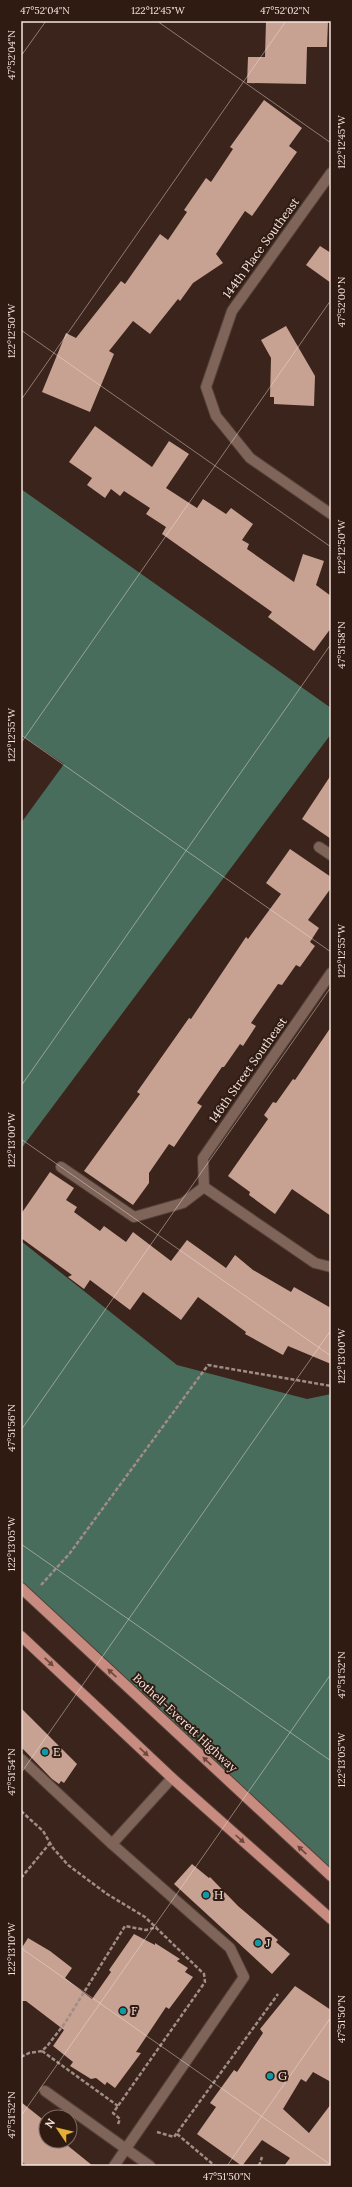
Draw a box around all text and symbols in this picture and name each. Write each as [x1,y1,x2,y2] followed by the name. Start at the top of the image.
[20,4,70,17] text: 47°52'04"N
[131,4,186,17] text: 122°12'45"W
[260,4,310,17] text: 47°52'02"N
[5,30,18,80] text: 47°52'04"N
[335,114,348,169] text: 122°12'45"W
[219,194,302,301] street label: 144th Place Southeast
[335,276,348,327] text: 47°52'00"N
[5,303,18,358] text: 122°12'50"W
[335,519,348,574] text: 122°12'50"W
[335,621,348,669] text: 47°51'58"N
[5,707,18,762] text: 122°12'55"W
[335,923,348,978] text: 122°12'55"W
[205,1014,290,1125] street label: 146th Street Southeast
[5,1111,18,1168] text: 122°13'00"W
[335,1327,348,1384] text: 122°13'00"W
[5,1404,18,1452] text: 47°51'56"N
[5,1516,18,1571] text: 122°13'05"W
[335,1651,348,1699] text: 47°51'52"N
[44,1658,54,1667] one-way arrow
[107,1668,117,1677] one-way arrow
[130,1670,241,1775] street label: Bothell-Everett Highway
[335,1732,348,1787] text: 122°13'05"W
[53,1744,60,1759] place label: E
[40,1747,50,1757] marker: E
[139,1747,149,1756] one-way arrow
[5,1748,18,1796] text: 47°51'54"N
[202,1756,212,1766] one-way arrow
[235,1834,246,1843] one-way arrow
[297,1845,308,1854] one-way arrow
[214,1887,223,1902] place label: H
[201,1890,211,1900] marker: H
[5,1921,18,1975] text: 122°13'10"W
[265,1935,271,1950] place label: J
[253,1938,263,1948] marker: J
[335,1995,348,2043] text: 47°51'50"N
[131,2003,138,2018] place label: F
[118,2006,128,2016] marker: F
[278,2068,287,2083] place label: G
[265,2071,275,2081] marker: G
[5,2091,18,2139] text: 47°51'52"N
[38,2109,78,2149] north arrow
[42,2115,58,2131] text: N
[203,2170,251,2183] text: 47°51'50"N

